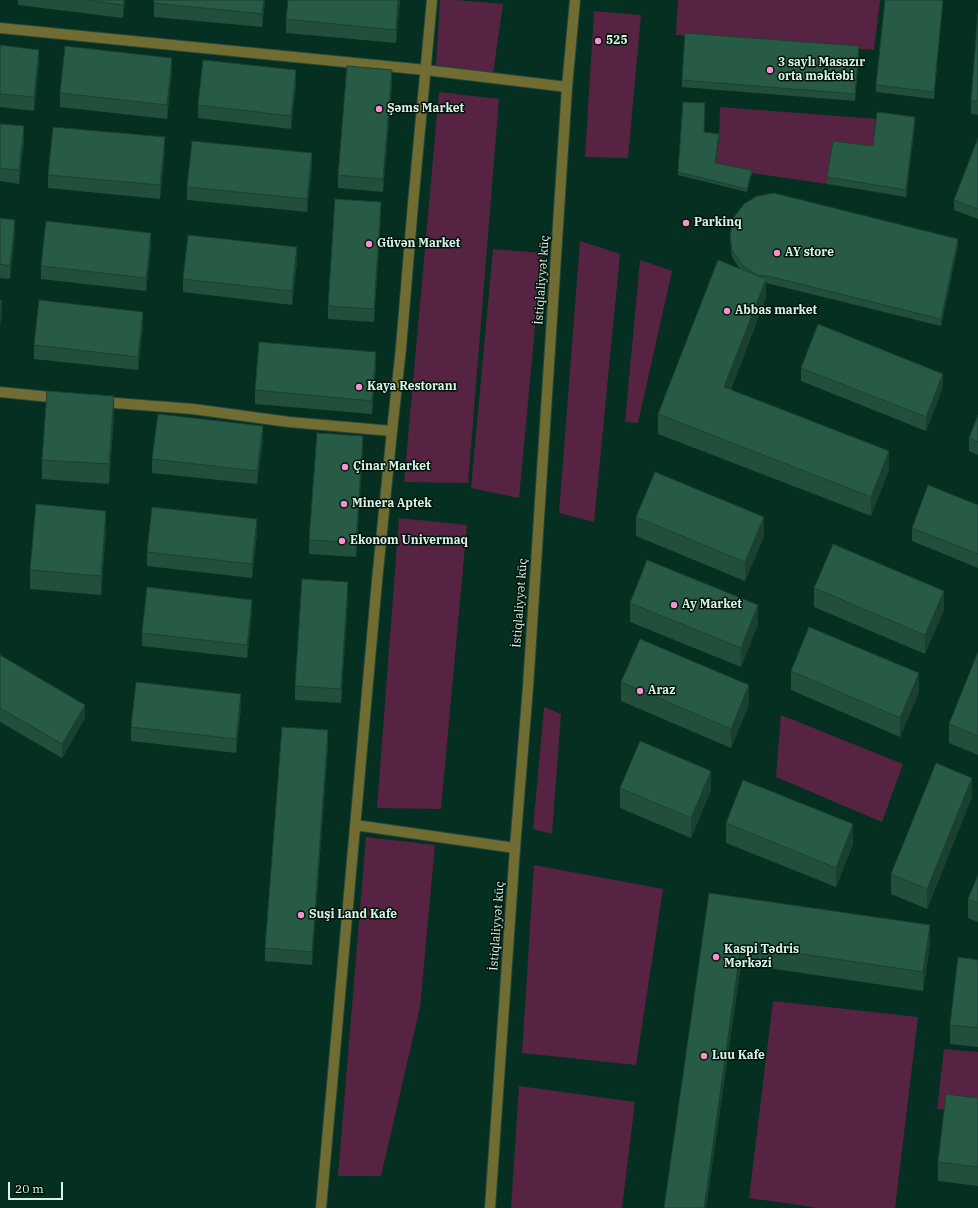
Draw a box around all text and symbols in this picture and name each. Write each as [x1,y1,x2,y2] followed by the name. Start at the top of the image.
[606,34,628,48] place label: 525
[593,36,603,46] marker: 525
[778,56,865,84] place label: 3 saylı Masazır orta məktəbi
[765,65,775,75] marker: 3 saylı Masazır orta məktəbi
[387,102,464,116] place label: Şəms Market
[374,104,384,114] marker: Şəms Market
[694,216,742,230] place label: Parkinq
[681,218,691,228] marker: Parkinq
[532,235,552,325] street label: İstiqlaliyyət küç
[377,237,460,251] place label: Güvən Market
[364,239,374,249] marker: Güvən Market
[785,246,834,260] place label: AY store
[772,248,782,258] marker: AY store
[735,304,817,318] place label: Abbas market
[722,306,732,316] marker: Abbas market
[367,380,457,394] place label: Kaya Restoranı
[354,382,364,392] marker: Kaya Restoranı
[353,460,431,474] place label: Çinar Market
[340,462,350,472] marker: Çinar Market
[352,497,432,511] place label: Minera Aptek
[339,499,349,509] marker: Minera Aptek
[350,534,468,548] place label: Ekonom Univermaq
[337,536,347,546] marker: Ekonom Univermaq
[510,558,530,648] street label: İstiqlaliyyət küç
[682,598,742,612] place label: Ay Market
[669,600,679,610] marker: Ay Market
[648,684,675,698] place label: Araz
[635,686,645,696] marker: Araz
[487,881,507,971] street label: İstiqlaliyyət küç
[309,908,397,922] place label: Suşi Land Kafe
[296,910,306,920] marker: Suşi Land Kafe
[724,943,799,971] place label: Kaspi Tədris Mərkəzi
[711,952,721,962] marker: Kaspi Tədris Mərkəzi
[712,1049,765,1063] place label: Luu Kafe
[699,1051,709,1061] marker: Luu Kafe
[10,1174,65,1200] scale bar
[15,1181,44,1196] text: 20 m

